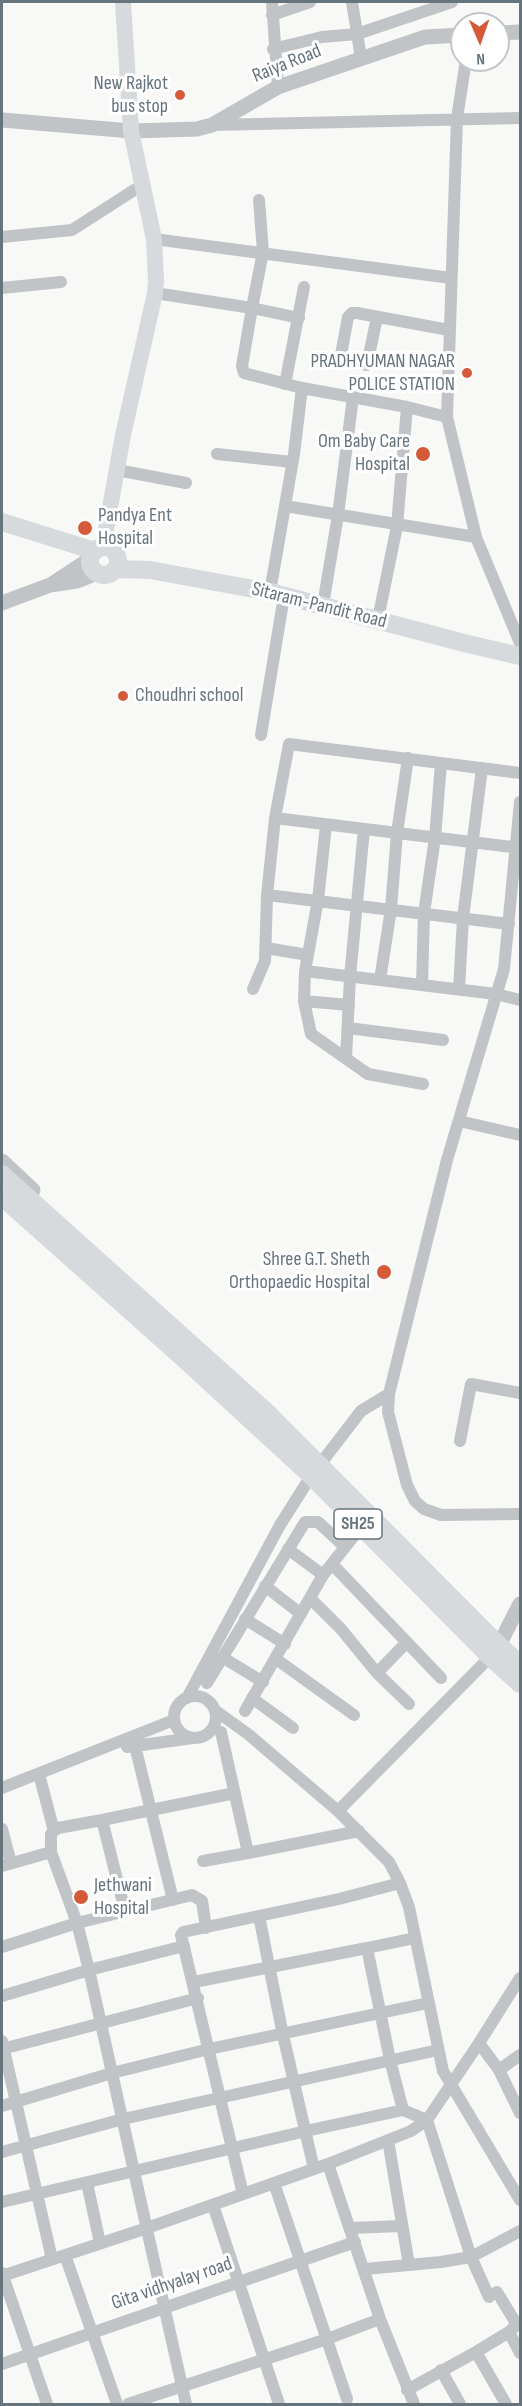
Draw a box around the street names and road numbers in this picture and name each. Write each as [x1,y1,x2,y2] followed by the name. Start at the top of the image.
[249,39,325,89] street label: Raiya Road
[249,578,389,634] street label: Sitaram-Pandit Road
[334,1509,382,1539] road number: SH25
[109,2252,235,2316] street label: Gita vidhyalay road

